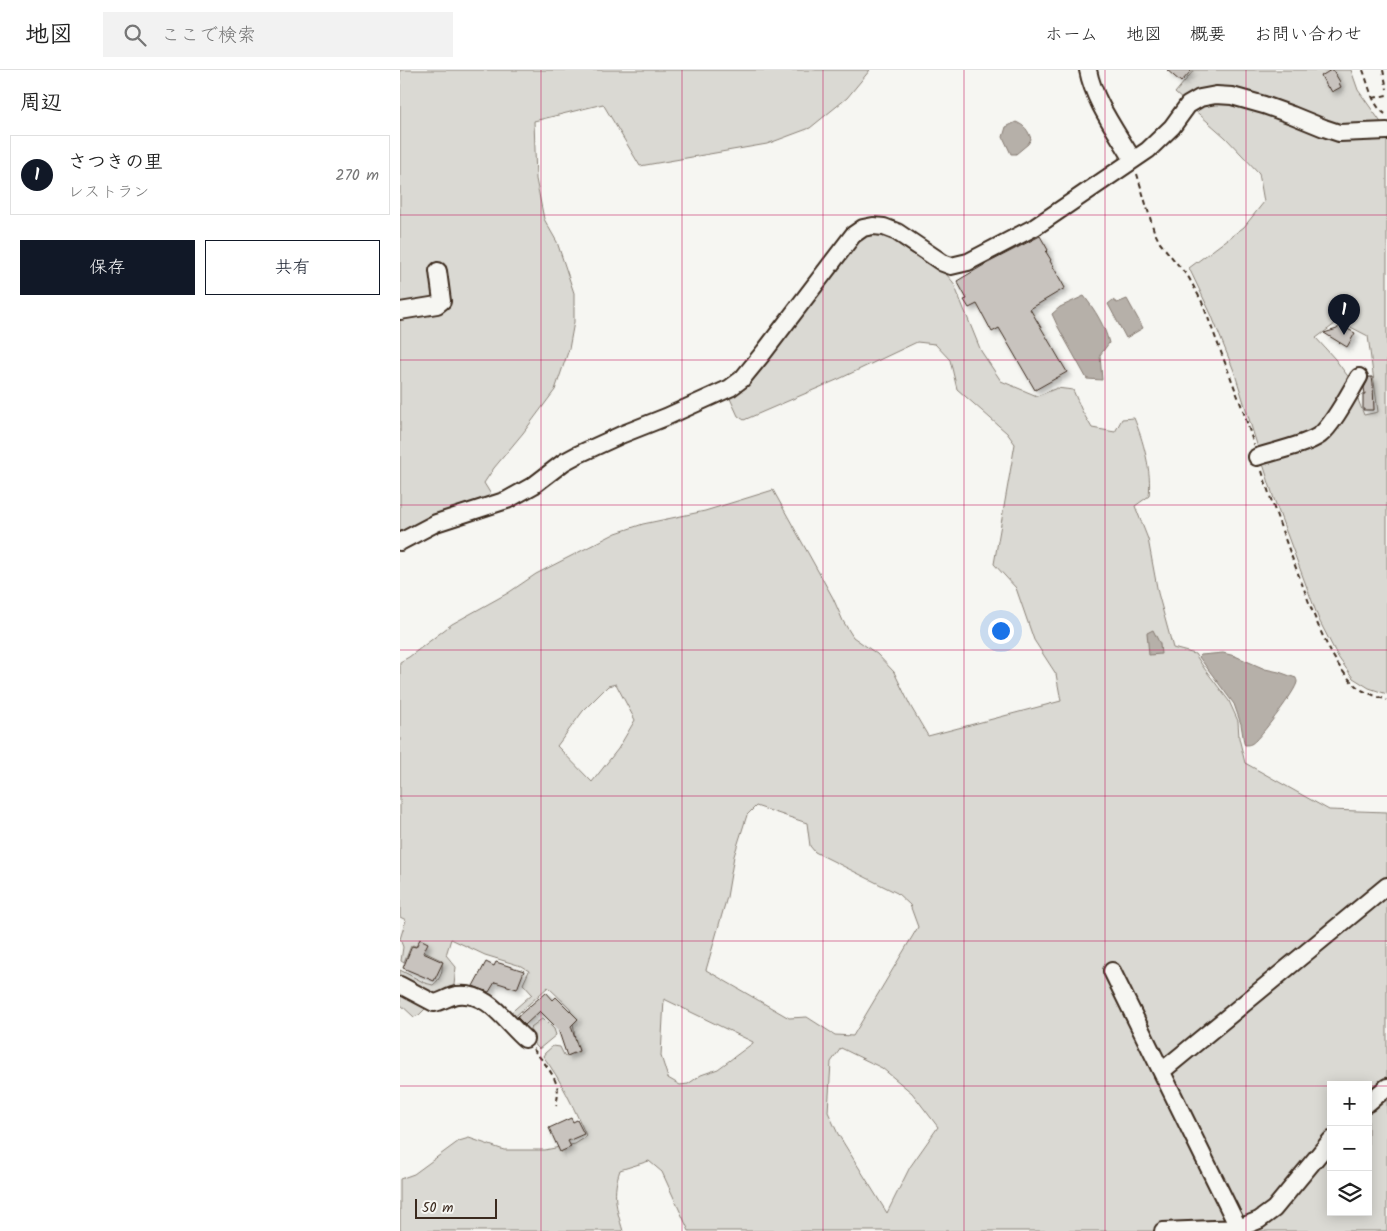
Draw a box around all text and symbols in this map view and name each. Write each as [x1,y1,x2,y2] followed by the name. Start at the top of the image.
[103,12,453,57] search box
[25,16,73,55] text: 地図
[121,21,149,49] icon: search
[161,21,256,51] text: ここで検索
[1045,21,1098,50] text: ホーム
[1126,21,1162,50] text: 地図
[1190,21,1226,50] text: 概要
[1254,21,1362,50] text: お問い合わせ
[20,87,62,120] text: 周辺
[68,148,163,178] text: さつきの里
[35,163,39,188] text: 1
[335,163,379,188] text: 270 m
[68,180,149,205] text: レストラン
[20,240,195,295] button: 保存
[205,240,380,295] button: 共有
[1328,294,1360,335] pin: 1
[988,618,1014,644] your location
[1327,1081,1372,1216] map controls
[1327,1081,1372,1126] button: +
[1327,1126,1372,1171] button: −
[1327,1171,1372,1216] button: layers
[415,1196,498,1219] scale bar
[422,1197,453,1219] text: 50 m

